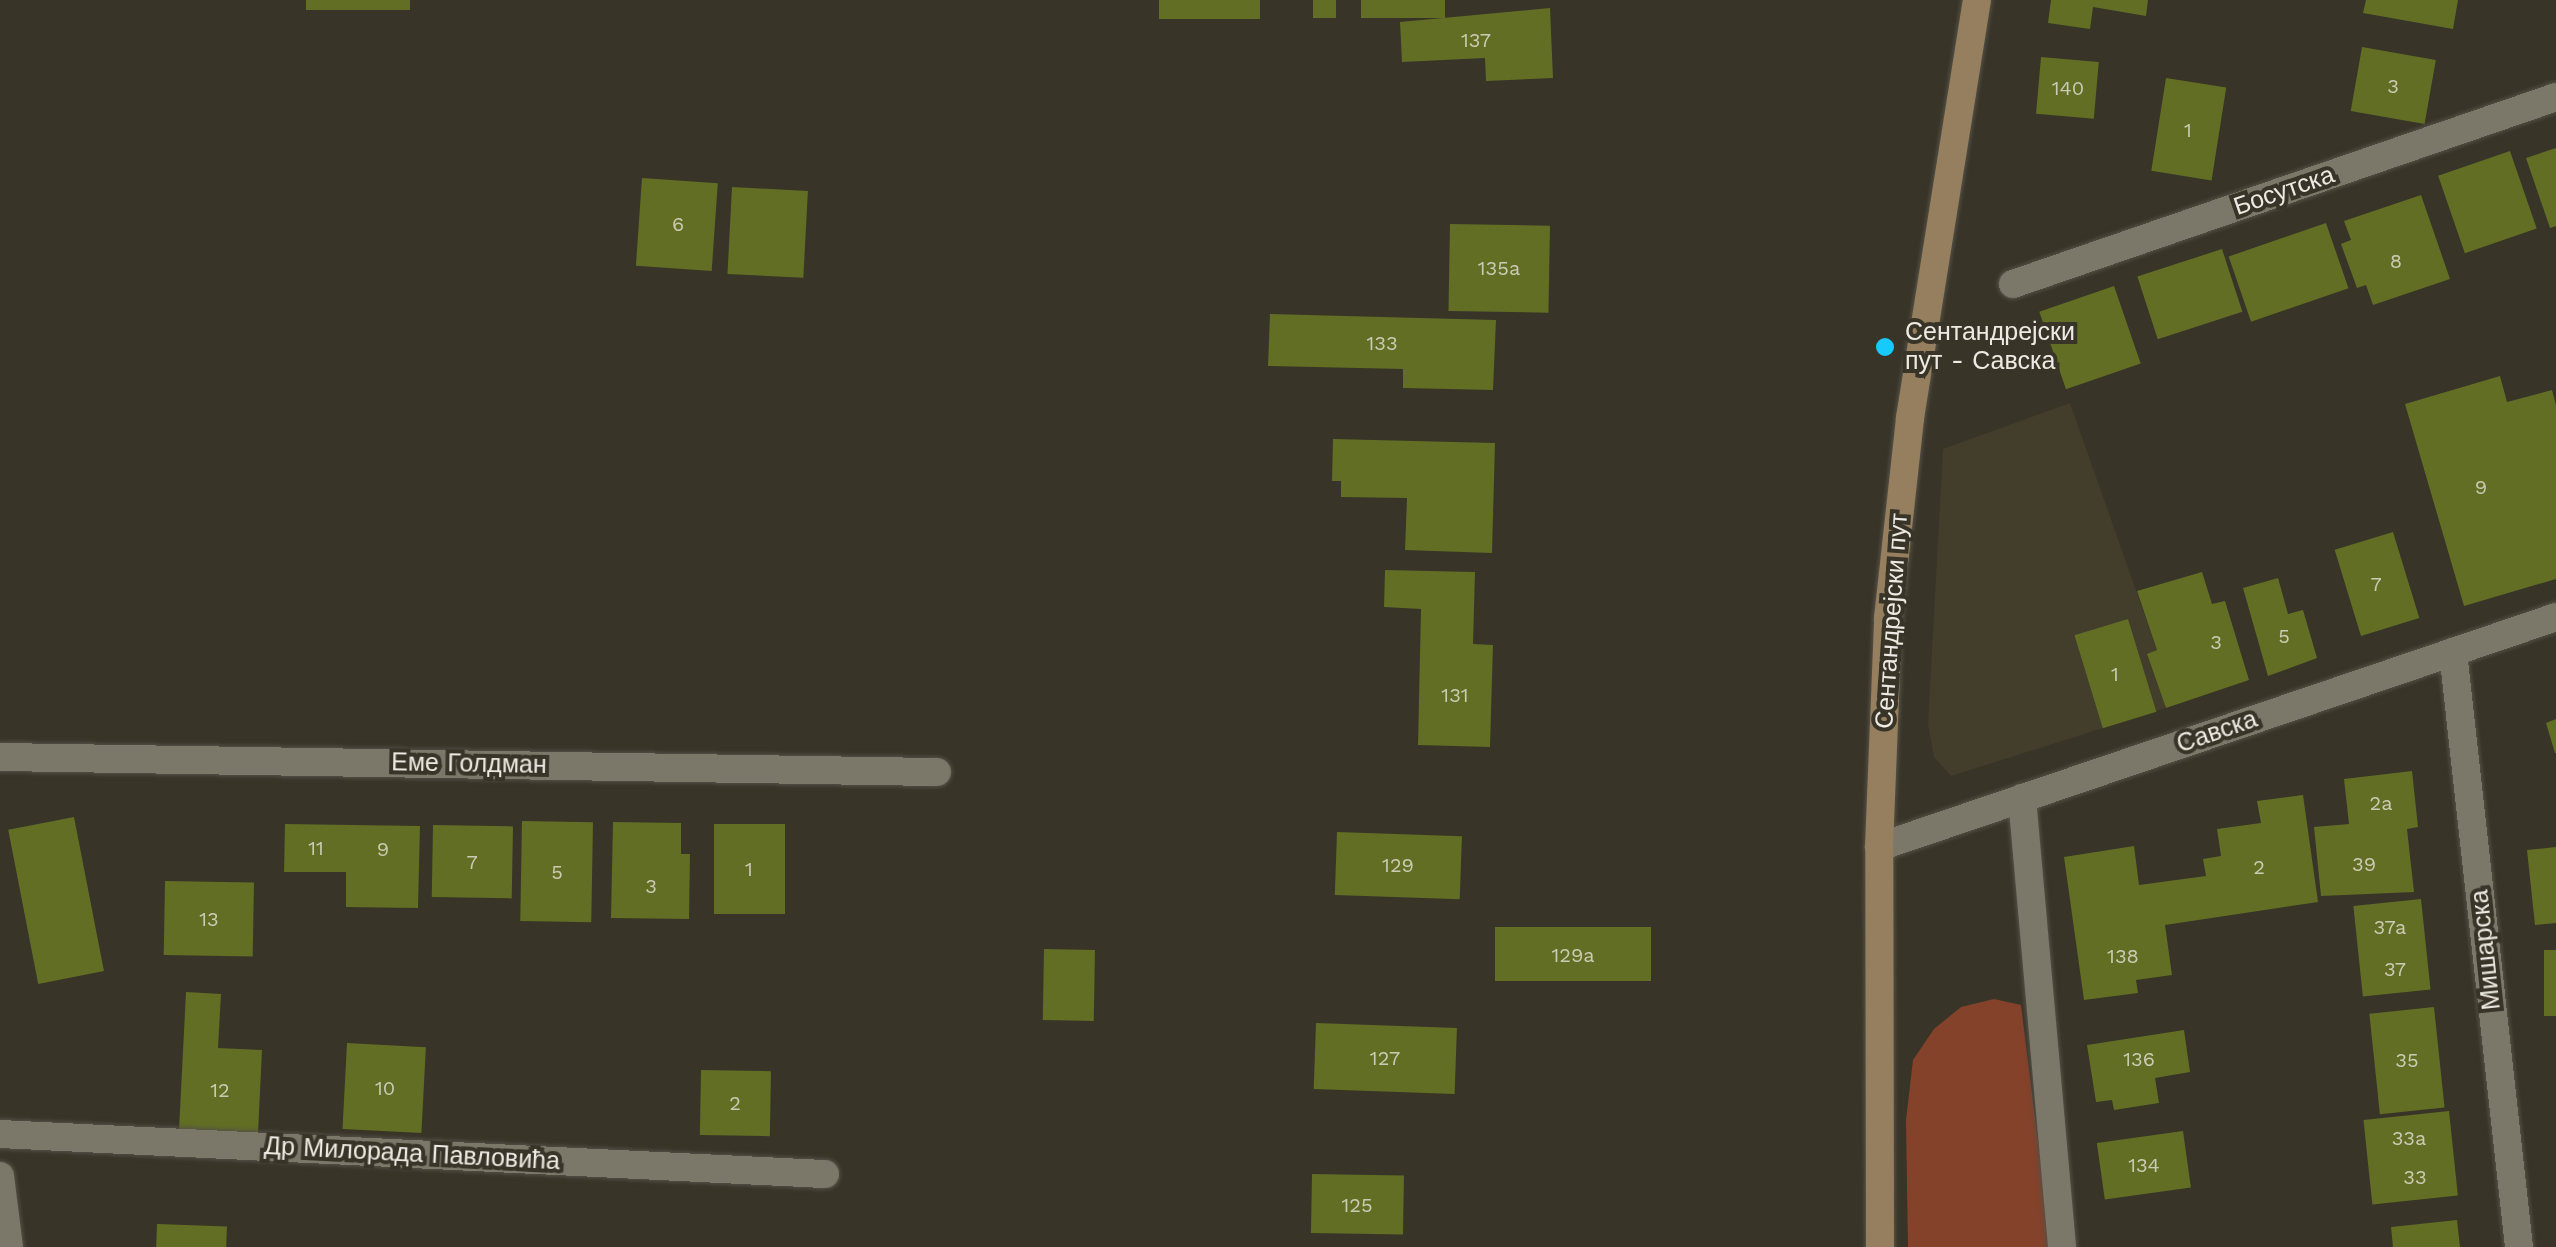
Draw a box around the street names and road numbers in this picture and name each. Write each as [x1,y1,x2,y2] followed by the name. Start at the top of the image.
[2230,160,2338,222] street label: Босутска
[1870,512,1914,730] street label: Сентандрејски пут
[2173,704,2261,760] street label: Савска
[391,748,547,780] street label: Еме Голдман
[2465,888,2507,1012] street label: Мишарска
[263,1131,561,1177] street label: Др Милорада Павловића

